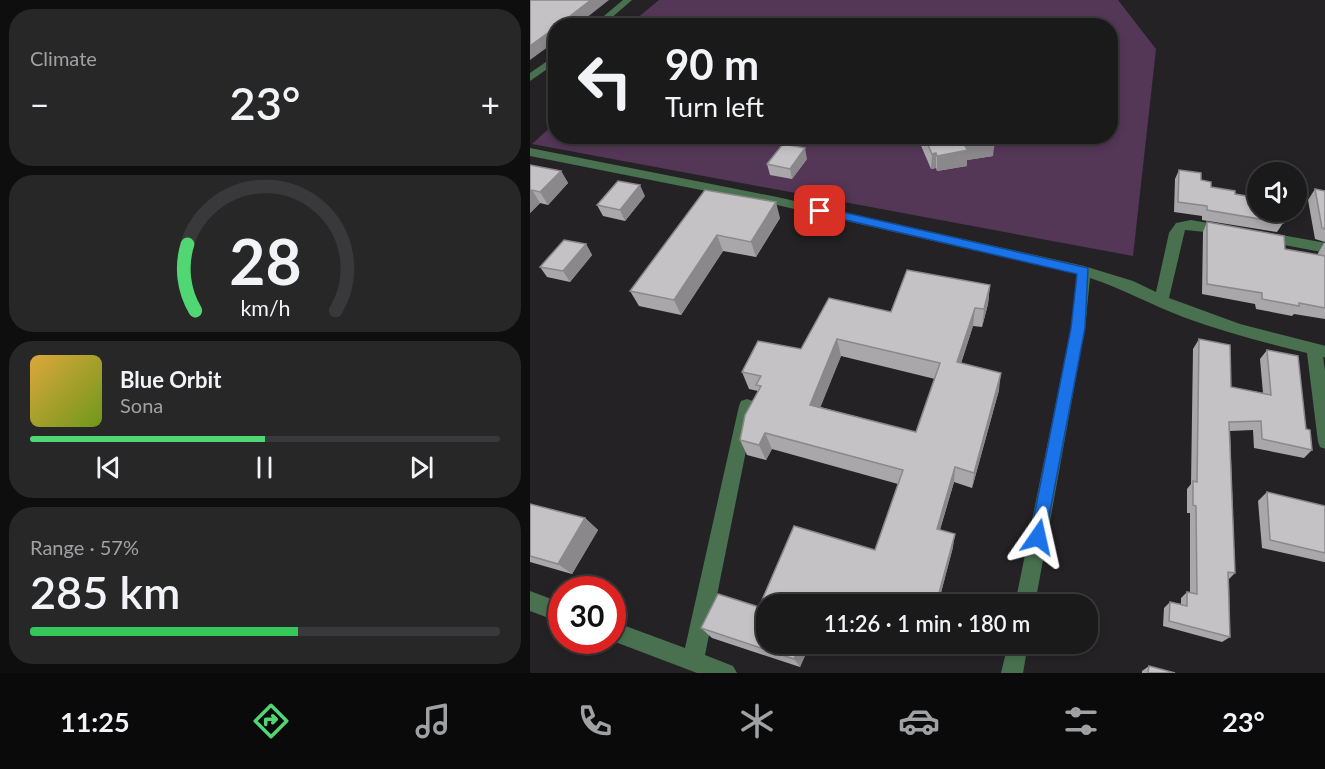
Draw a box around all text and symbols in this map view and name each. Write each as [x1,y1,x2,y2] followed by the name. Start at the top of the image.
[665,39,759,89] text: 90 m
[566,42,644,120] icon: left
[30,46,97,70] text: Climate
[230,76,300,130] text: 23°
[30,84,49,124] text: −
[481,84,500,124] text: +
[665,90,764,123] text: Turn left
[1247,162,1307,222] map controls
[1247,162,1307,222] button: sound
[794,185,845,236] pin
[803,194,836,227] icon: arrive
[229,223,301,298] text: 28
[240,295,290,321] text: km/h
[120,366,221,393] text: Blue Orbit
[120,393,163,417] text: Sona
[92,451,125,484] icon: previous
[248,451,281,484] icon: pause
[405,451,438,484] icon: next
[1006,505,1070,569] position arrow
[30,535,139,559] text: Range · 57%
[30,565,180,619] text: 285 km
[548,576,626,654] speed limit sign: 30
[824,610,1030,637] text: 11:26 · 1 min · 180 m
[250,700,292,742] icon: directions
[412,700,454,742] icon: music
[574,700,616,742] icon: phone
[736,700,778,742] icon: climate
[898,700,940,742] icon: car
[1060,700,1102,742] icon: filters
[60,705,130,738] text: 11:25
[1222,705,1265,738] text: 23°

